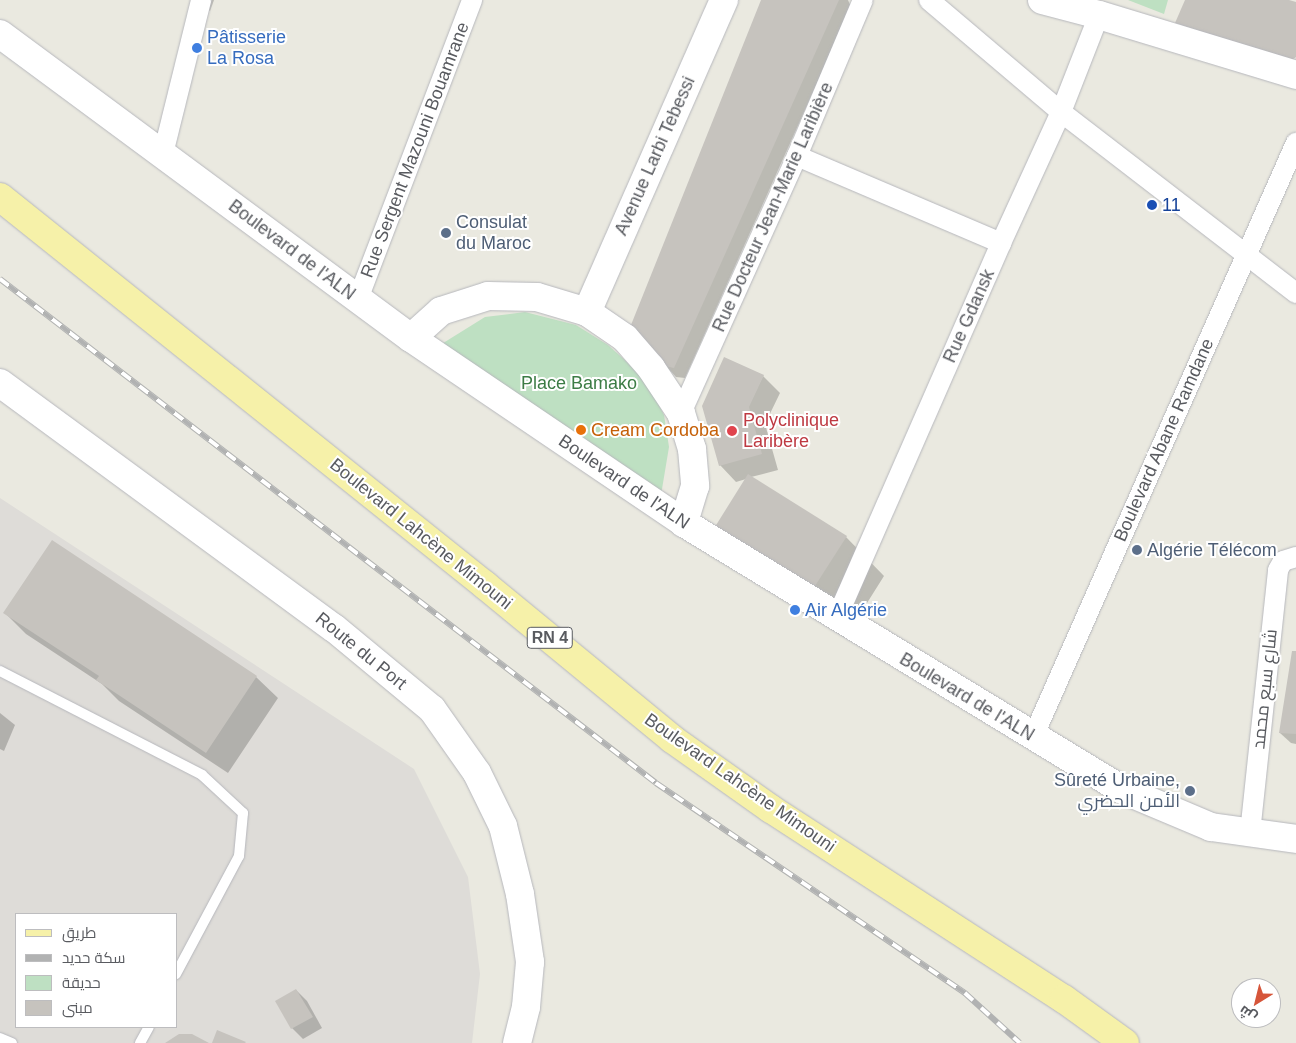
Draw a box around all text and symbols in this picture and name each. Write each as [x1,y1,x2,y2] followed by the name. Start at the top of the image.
[356,19,474,281] street label: Rue Sergent Mazouni Bouamrane
[207,27,286,70] place label: Pâtisserie La Rosa
[191,42,203,54] marker: Pâtisserie La Rosa
[610,73,700,239] street label: Avenue Larbi Tebessi
[708,79,838,335] street label: Rue Docteur Jean-Marie Laribière
[1162,194,1181,216] place label: 11
[224,195,360,305] street label: Boulevard de l'ALN
[1146,199,1158,211] marker: 11
[456,212,531,254] place label: Consulat du Maroc
[440,227,452,239] marker: Consulat du Maroc
[939,266,999,366] street label: Rue Gdansk
[1109,335,1219,545] street label: Boulevard Abane Ramdane
[521,372,637,394] park label: Place Bamako
[743,410,839,452] place label: Polyclinique Laribère
[591,419,719,441] place label: Cream Cordoba
[575,424,587,436] marker: Cream Cordoba
[725,424,739,438] marker: Polyclinique Laribère
[554,430,694,534] street label: Boulevard de l'ALN
[326,454,516,614] street label: Boulevard Lahcène Mimouni
[1147,539,1277,561] place label: Algérie Télécom
[1131,544,1143,556] marker: Algérie Télécom
[805,599,888,621] place label: Air Algérie
[789,604,801,616] marker: Air Algérie
[311,608,411,694] street label: Route du Port
[526,624,574,651] road number: RN 4
[1248,628,1282,750] street label: شارع سبع محمد
[896,648,1038,746] street label: Boulevard de l'ALN
[640,709,840,857] street label: Boulevard Lahcène Mimouni
[1054,770,1180,812] place label: Sûreté Urbaine, الأمن الحضري
[1184,785,1196,797] marker: Sûreté Urbaine, الأمن الحضري
[15,913,178,1028] legend
[62,924,96,941] text: طريق
[62,949,126,966] text: سكة حديد
[62,974,101,991] text: حديقة
[1231,978,1281,1028] north arrow
[62,999,93,1016] text: مبنى
[1236,1003,1260,1026] text: ش

